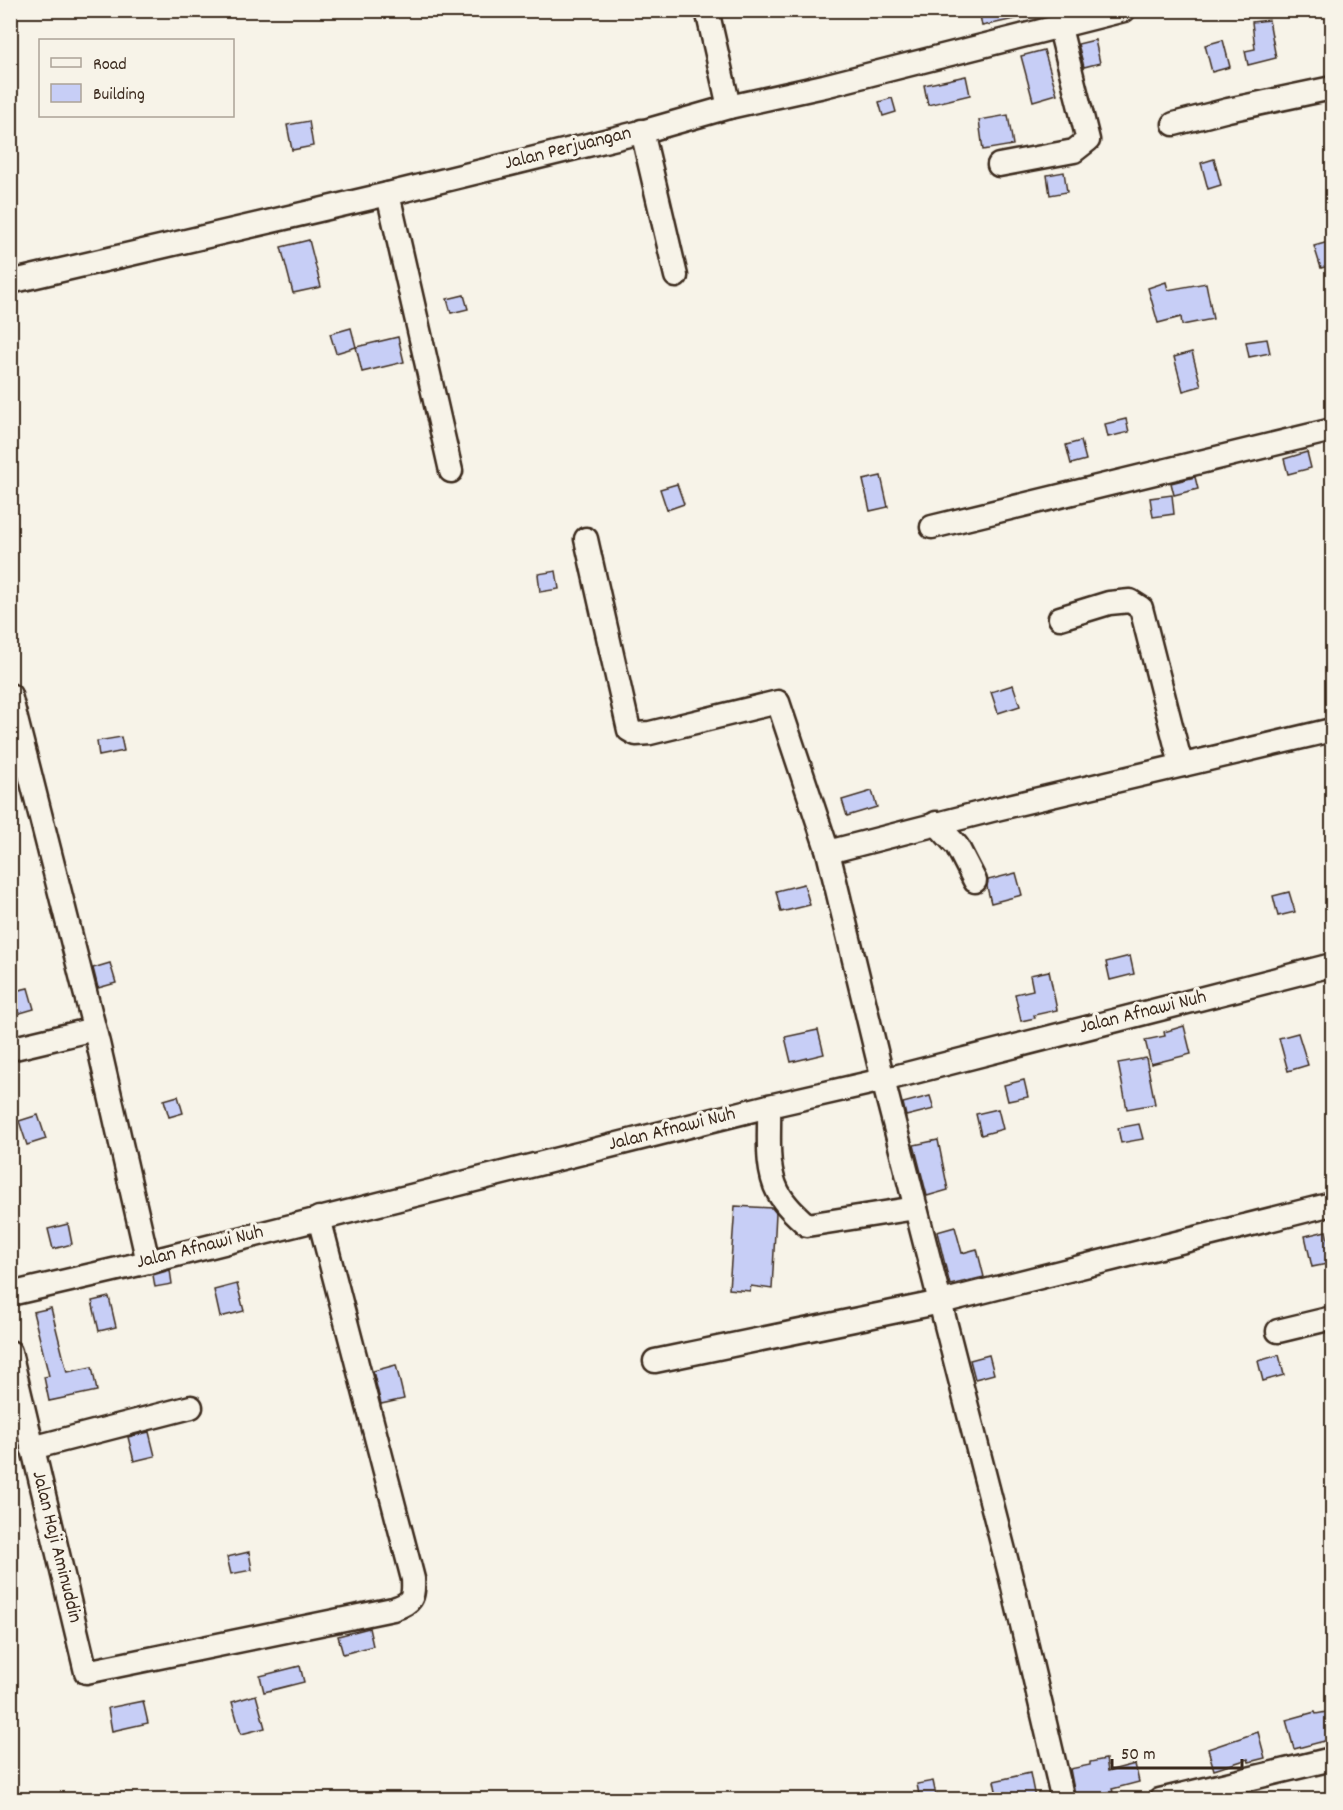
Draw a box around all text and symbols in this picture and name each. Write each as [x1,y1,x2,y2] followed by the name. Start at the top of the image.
[39,39,234,117] legend
[93,53,127,78] text: Road
[93,83,145,108] text: Building
[502,120,634,178] street label: Jalan Perjuangan
[1077,984,1209,1042] street label: Jalan Afnawi Nuh
[606,1101,738,1159] street label: Jalan Afnawi Nuh
[134,1219,266,1277] street label: Jalan Afnawi Nuh
[24,1468,88,1626] street label: Jalan Haji Aminuddin
[1112,1732,1242,1770] scale bar
[1121,1743,1156,1768] text: 50 m

